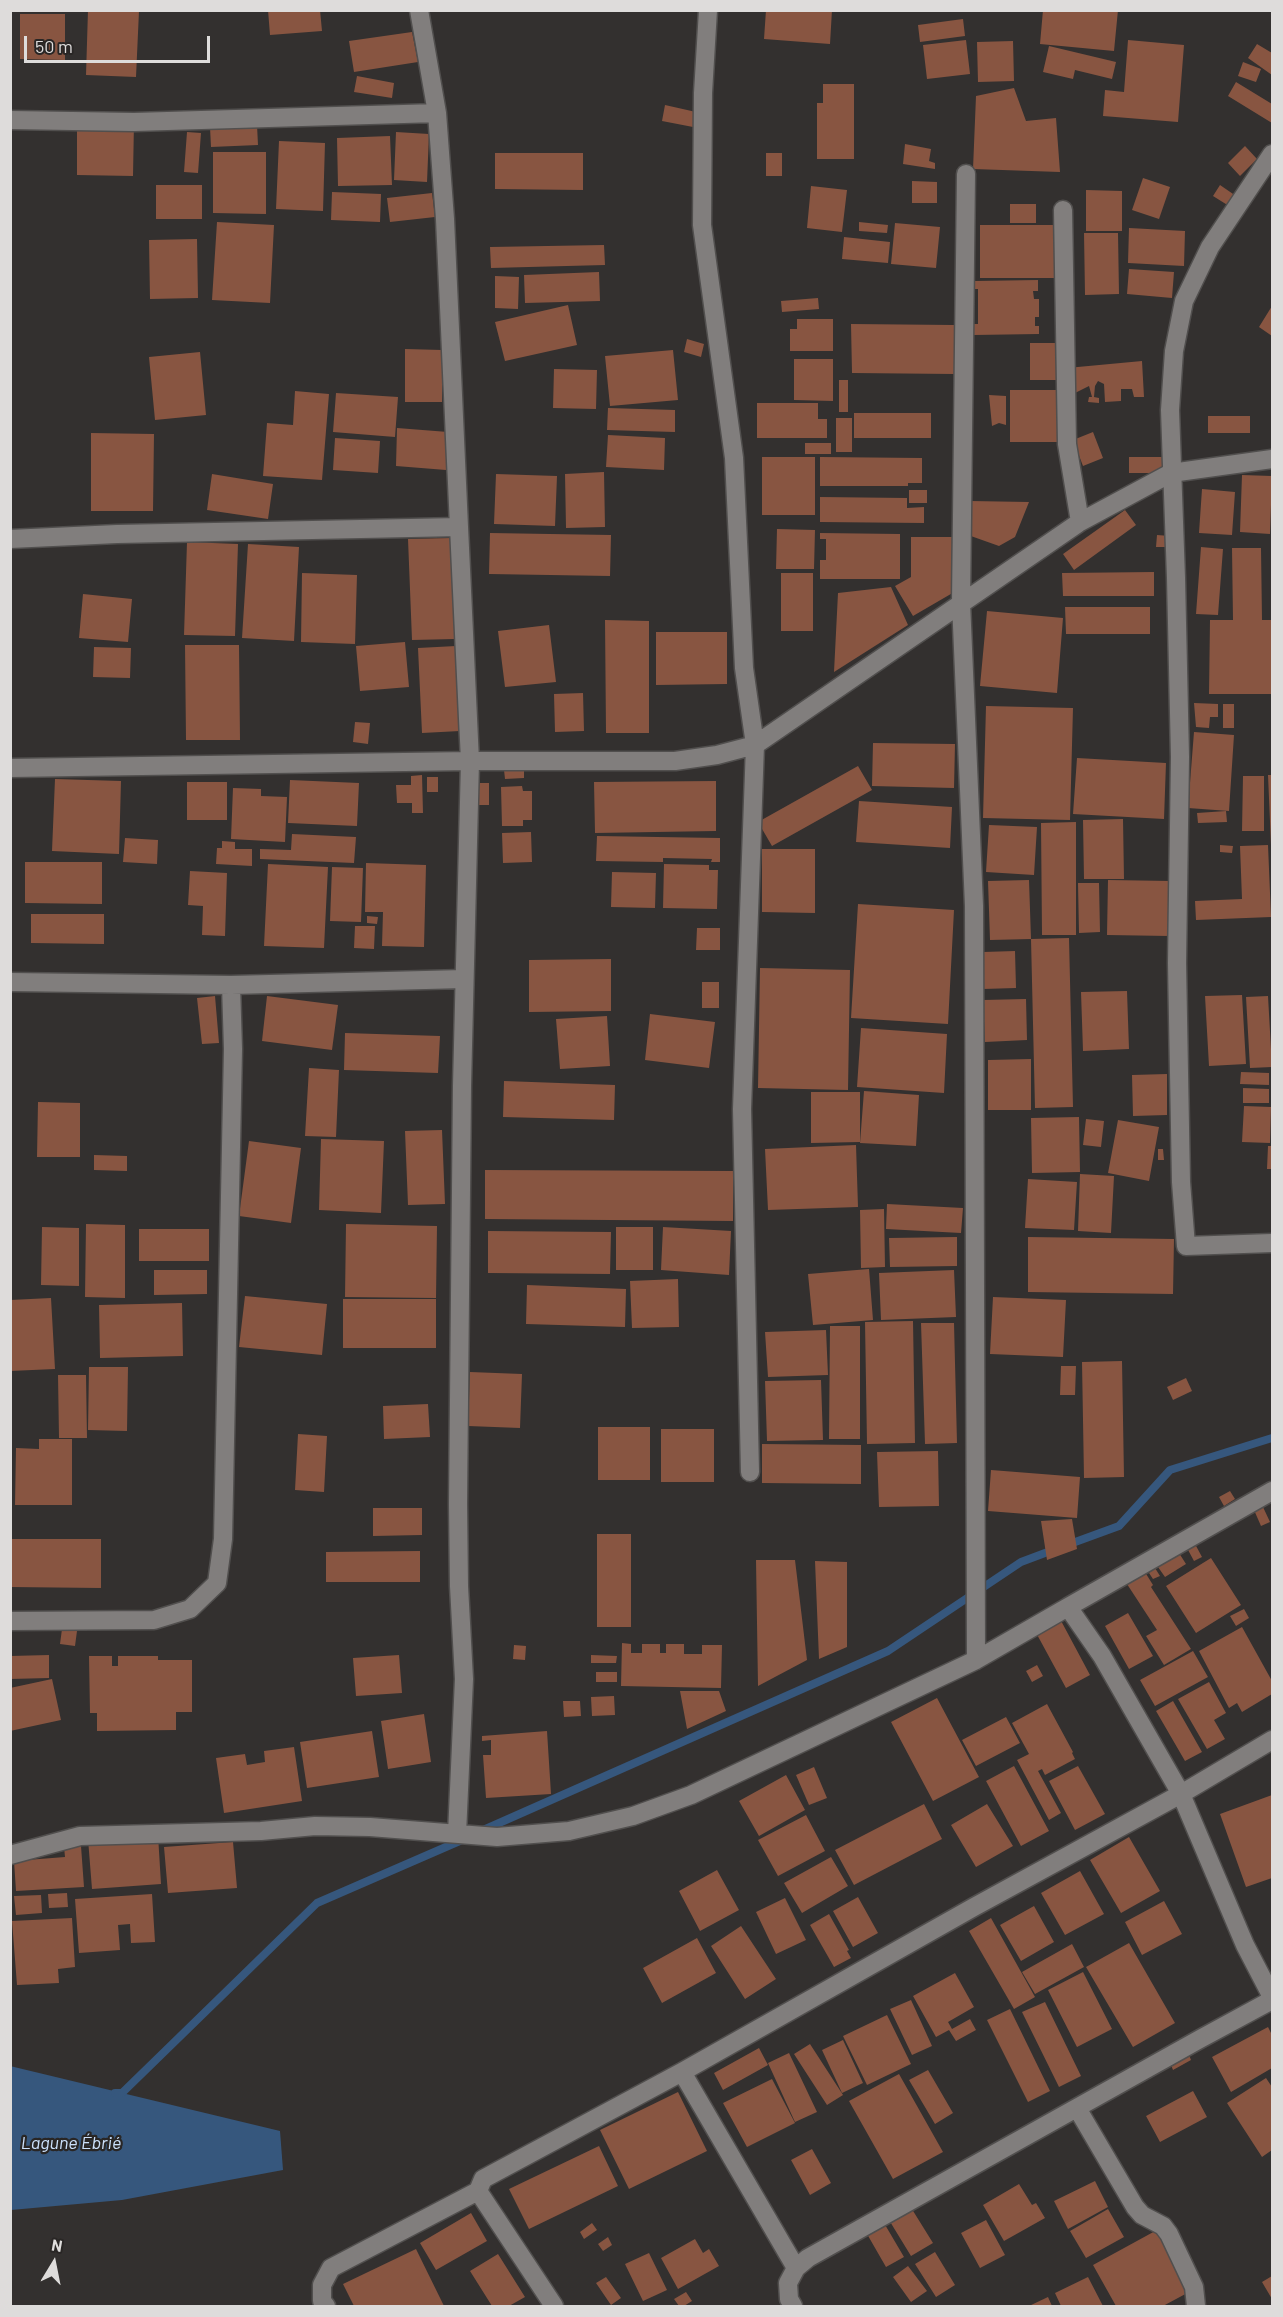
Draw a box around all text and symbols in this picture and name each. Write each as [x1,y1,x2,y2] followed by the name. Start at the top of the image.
[27,24,213,62] scale bar
[35,35,73,57] text: 50 m
[21,2132,121,2154] water label: Lagune Ébrié
[24,2233,84,2293] north arrow
[50,2235,64,2255] text: N

